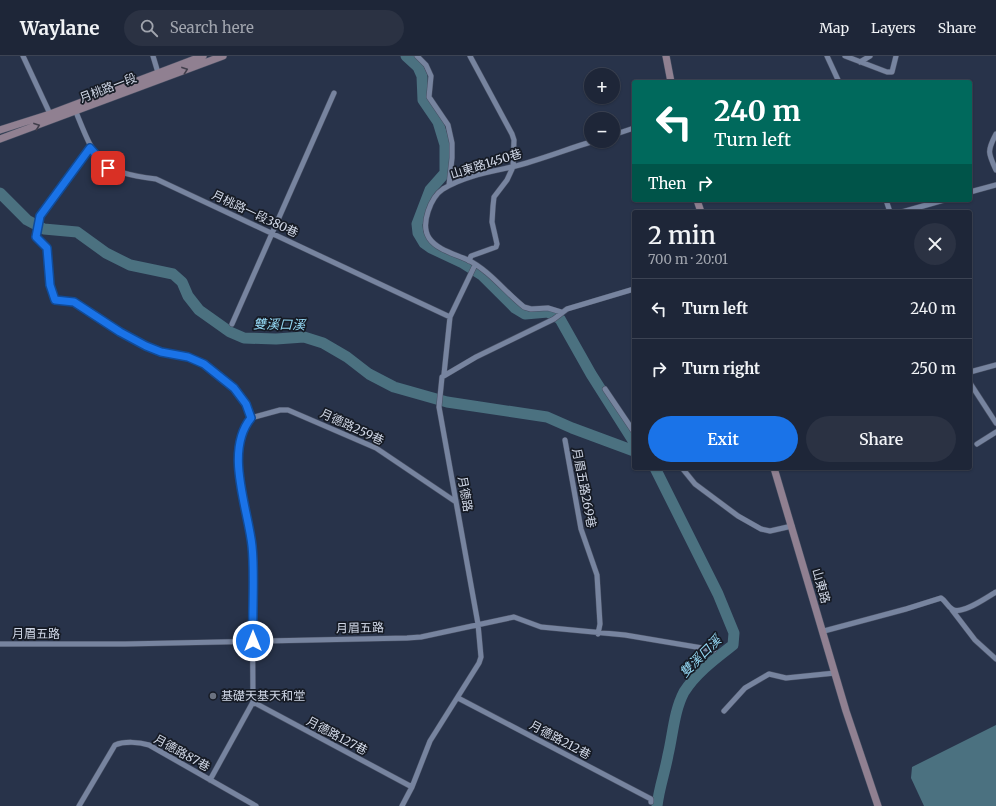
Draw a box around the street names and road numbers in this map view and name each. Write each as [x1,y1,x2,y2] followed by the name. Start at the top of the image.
[77,70,139,105] street label: 月桃路一段
[448,146,523,181] street label: 山東路1450巷
[210,187,301,240] street label: 月桃路一段380巷
[318,405,386,448] street label: 月德路259巷
[569,447,600,529] street label: 月眉五路269巷
[455,475,476,513] street label: 月德路
[809,566,834,605] street label: 山東路
[336,620,384,635] street label: 月眉五路
[12,626,60,641] street label: 月眉五路
[304,713,370,758] street label: 月德路127巷
[527,717,593,762] street label: 月德路212巷
[152,731,213,774] street label: 月德路87巷

